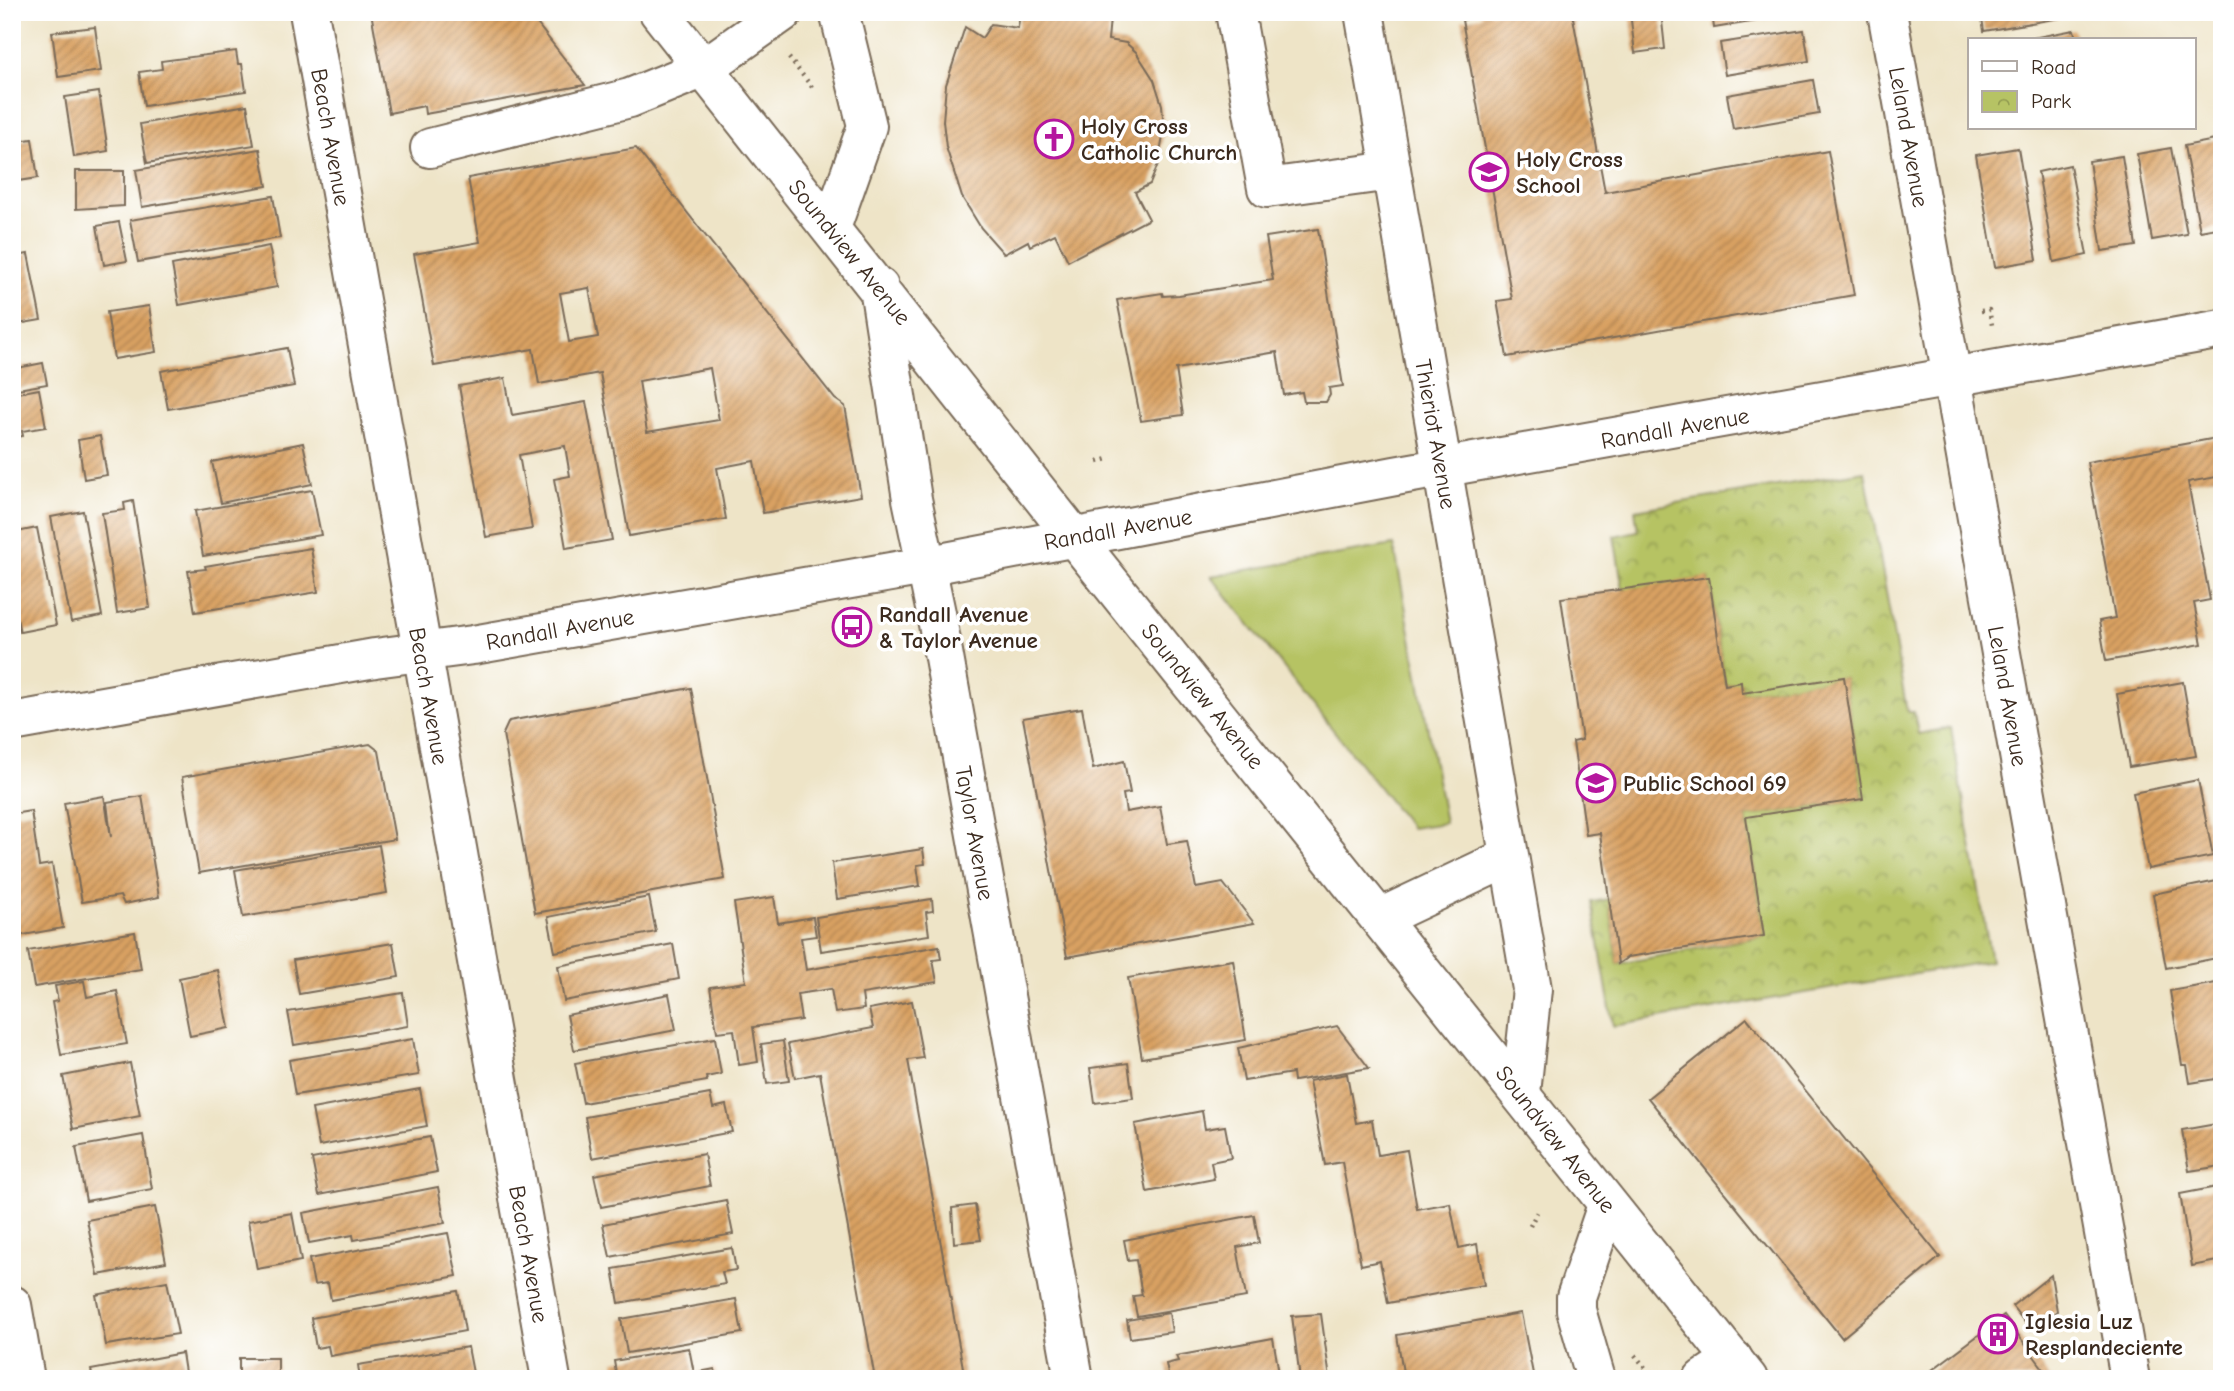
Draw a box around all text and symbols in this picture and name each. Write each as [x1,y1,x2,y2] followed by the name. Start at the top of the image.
[1968,38,2196,130] legend
[2031,55,2076,79] text: Road
[1883,65,1934,209] street label: Leland Avenue
[305,66,356,208] street label: Beach Avenue
[2031,89,2071,113] text: Park
[1081,113,1238,166] place label: Holy Cross Catholic Church
[1033,118,1075,160] church icon: Holy Cross Catholic Church
[1516,146,1623,199] place label: Holy Cross School
[1468,151,1510,193] school or university icon: Holy Cross School
[783,174,917,331] street label: Soundview Avenue
[1409,357,1462,511] street label: Thieriot Avenue
[1599,402,1751,455] street label: Randall Avenue
[1042,503,1194,556] street label: Randall Avenue
[879,601,1038,654] place label: Randall Avenue & Taylor Avenue
[484,603,636,656] street label: Randall Avenue
[831,606,873,648] bus stop icon: Randall Avenue & Taylor Avenue
[1136,618,1270,775] street label: Soundview Avenue
[1982,624,2033,768] street label: Leland Avenue
[403,625,454,767] street label: Beach Avenue
[1575,762,1617,804] school or university icon: Public School 69
[949,764,1000,902] street label: Taylor Avenue
[1623,770,1787,797] place label: Public School 69
[1490,1060,1621,1218] street label: Soundview Avenue
[503,1183,554,1325] street label: Beach Avenue
[2025,1308,2183,1361] place label: Iglesia Luz Resplandeciente
[1977,1313,2019,1355] building icon: Iglesia Luz Resplandeciente

